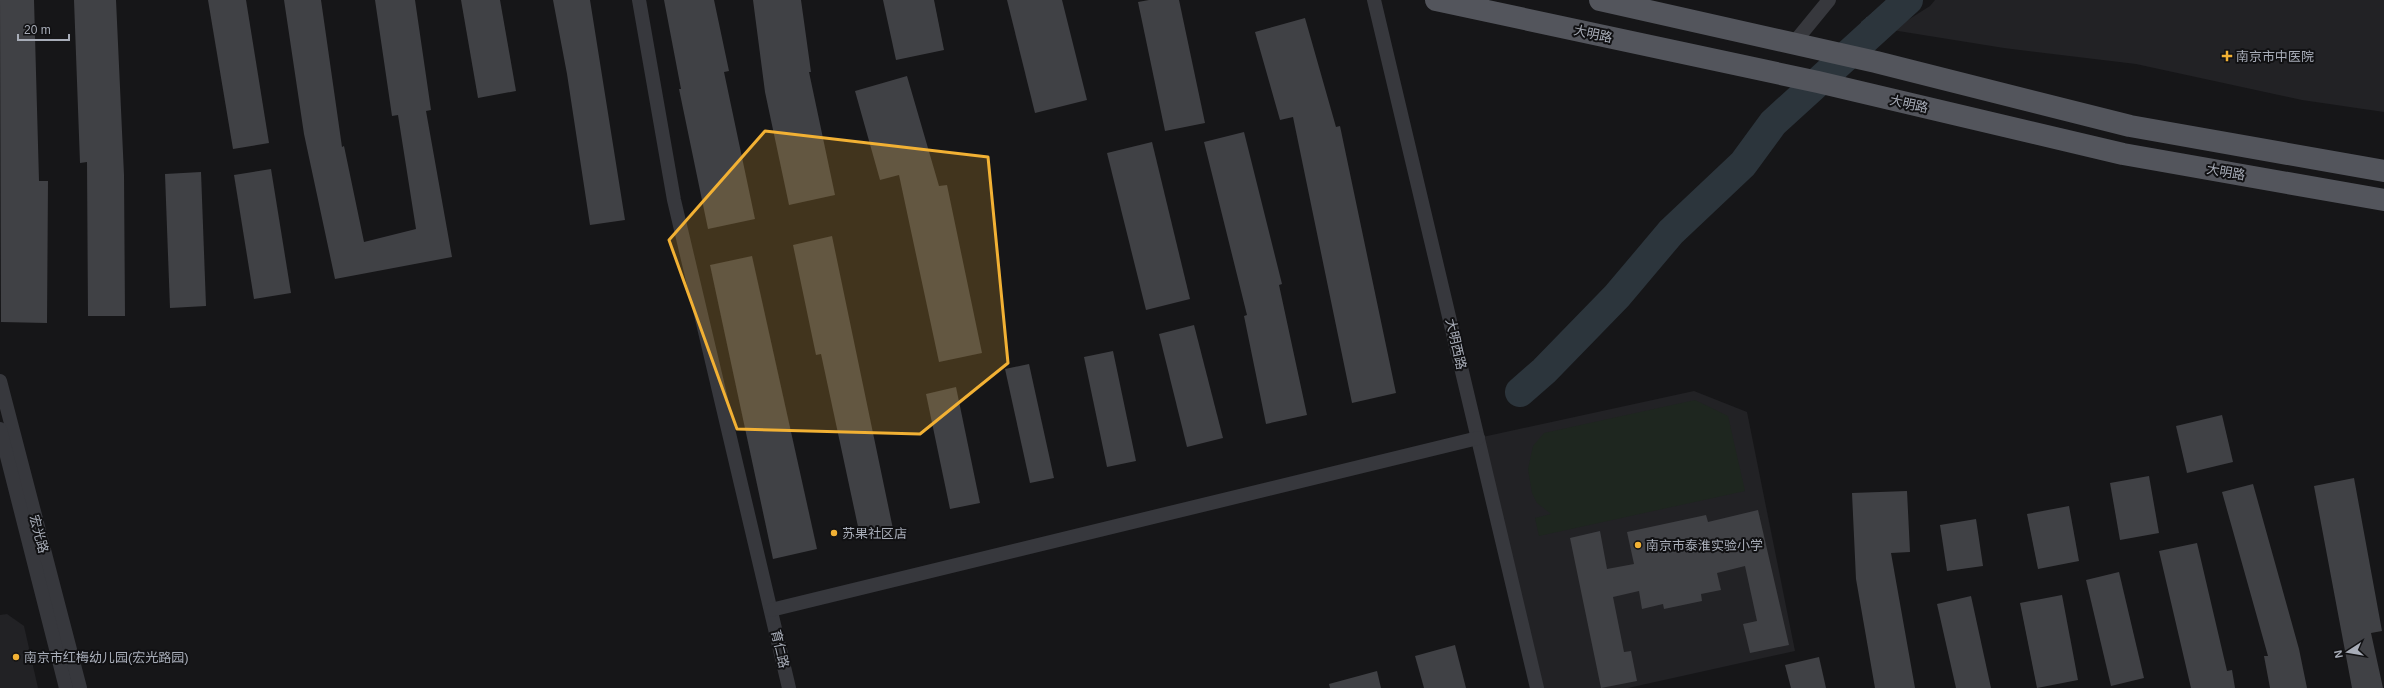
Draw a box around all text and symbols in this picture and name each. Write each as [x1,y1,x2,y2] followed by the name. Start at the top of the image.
[18,16,69,42] scale bar
[24,23,51,37] text: 20 m
[1572,23,1614,45] street label: 大明路
[2236,49,2314,64] place label: 南京市中医院
[2221,50,2233,62] marker: 南京市中医院
[1888,92,1930,116] street label: 大明路
[2205,161,2247,183] street label: 大明路
[1443,317,1469,371] street label: 大明西路
[27,513,51,555] street label: 宏光路
[842,526,907,541] place label: 苏果社区店
[829,528,839,538] marker: 苏果社区店
[1646,538,1763,553] place label: 南京市泰淮实验小学
[1633,540,1643,550] marker: 南京市泰淮实验小学
[768,628,792,670] street label: 育仁路
[2328,632,2368,672] north arrow
[2332,649,2345,659] text: N
[24,650,189,665] place label: 南京市红梅幼儿园(宏光路园)
[11,652,21,662] marker: 南京市红梅幼儿园(宏光路园)

